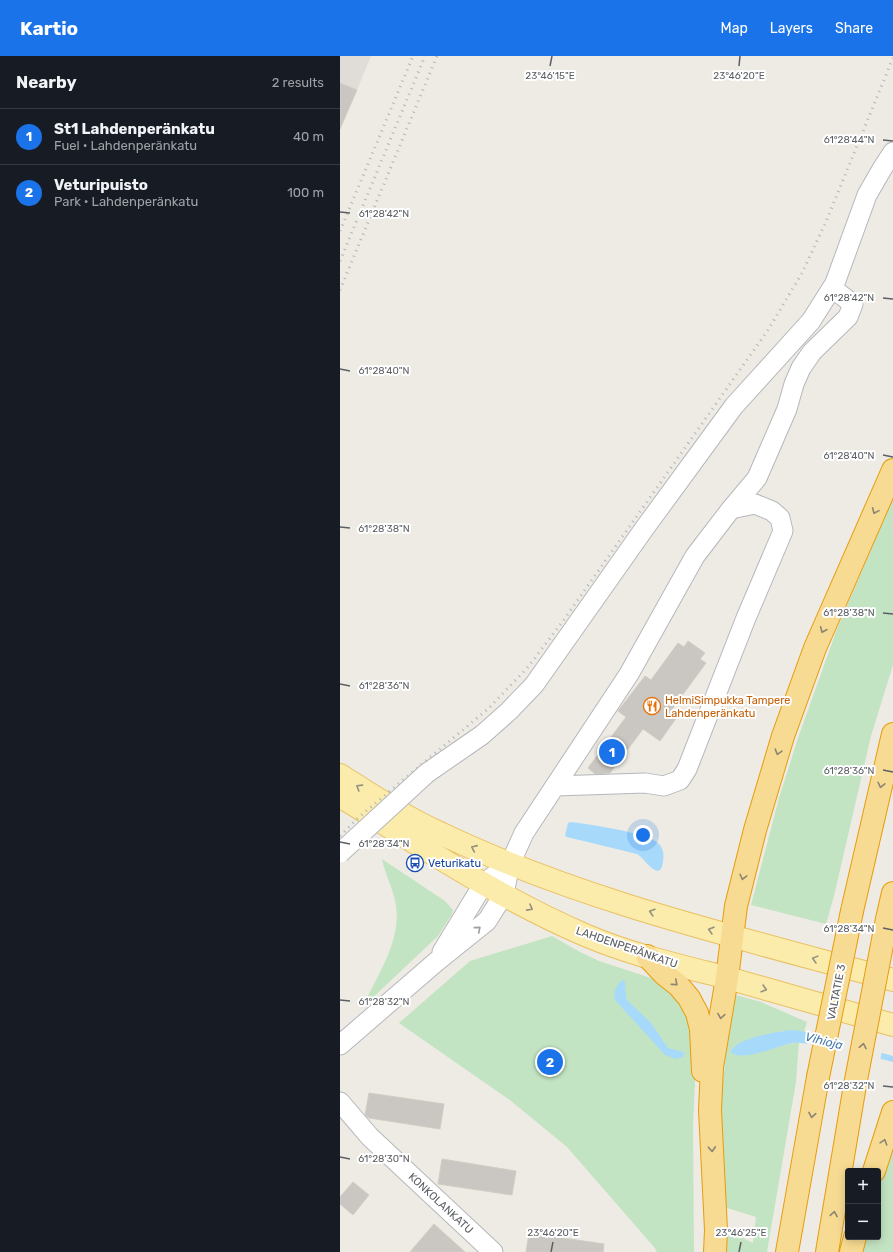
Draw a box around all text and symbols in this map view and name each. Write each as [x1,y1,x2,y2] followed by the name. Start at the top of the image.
[20,17,78,40] text: Kartio
[721,20,748,37] text: Map
[770,20,813,37] text: Layers
[835,20,873,37] text: Share
[525,70,575,82] text: 23°46'15"E
[713,70,765,82] text: 23°46'20"E
[16,72,77,92] text: Nearby
[272,75,324,90] text: 2 results
[54,120,215,138] text: St1 Lahdenperänkatu
[26,129,32,144] text: 1
[293,129,324,144] text: 40 m
[824,134,874,146] text: 61°28'44"N
[54,138,197,153] text: Fuel · Lahdenperänkatu
[54,176,148,194] text: Veturipuisto
[25,185,33,200] text: 2
[287,185,324,200] text: 100 m
[54,194,198,209] text: Park · Lahdenperänkatu
[359,208,409,220] text: 61°28'42"N
[824,292,874,304] text: 61°28'42"N
[358,365,410,377] text: 61°28'40"N
[823,450,875,462] text: 61°28'40"N
[872,506,880,514] one-way arrow
[358,523,410,535] text: 61°28'38"N
[823,607,875,619] text: 61°28'38"N
[820,626,828,633] one-way arrow
[359,680,409,692] text: 61°28'36"N
[665,694,790,720] place label: HelmiSimpukka Tampere Lahdenperänkatu
[642,696,662,716] restaurant icon: HelmiSimpukka Tampere Lahdenperänkatu
[599,737,625,767] pin: 1
[774,748,783,755] one-way arrow
[824,765,874,777] text: 61°28'36"N
[877,781,886,788] one-way arrow
[356,785,363,792] one-way arrow
[633,825,653,845] your location
[358,838,410,850] text: 61°28'34"N
[471,845,478,853] one-way arrow
[405,853,425,873] bus stop icon: Veturikatu
[428,857,481,870] place label: Veturikatu
[740,874,748,880] one-way arrow
[526,903,533,910] one-way arrow
[649,908,656,917] one-way arrow
[823,923,875,935] text: 61°28'34"N
[574,924,679,971] street label: LAHDENPERÄNKATU
[707,926,714,935] one-way arrow
[473,927,480,934] one-way arrow
[812,955,818,963] one-way arrow
[825,963,848,1021] street label: VALTATIE 3
[670,978,677,985] one-way arrow
[761,984,768,992] one-way arrow
[359,996,410,1008] text: 61°28'32"N
[717,1013,725,1020] one-way arrow
[804,1030,844,1052] water label: Vihioja
[858,1043,866,1049] one-way arrow
[537,1047,563,1077] pin: 2
[824,1080,875,1092] text: 61°28'32"N
[808,1112,816,1119] one-way arrow
[879,1138,887,1145] one-way arrow
[708,1146,716,1152] one-way arrow
[358,1153,410,1165] text: 61°28'30"N
[845,1168,881,1240] map controls
[845,1168,881,1204] button: +
[406,1170,476,1237] street label: KONKOLANKATU
[845,1204,881,1240] button: −
[829,1210,837,1217] one-way arrow
[527,1227,579,1239] text: 23°46'20"E
[716,1227,767,1239] text: 23°46'25"E

